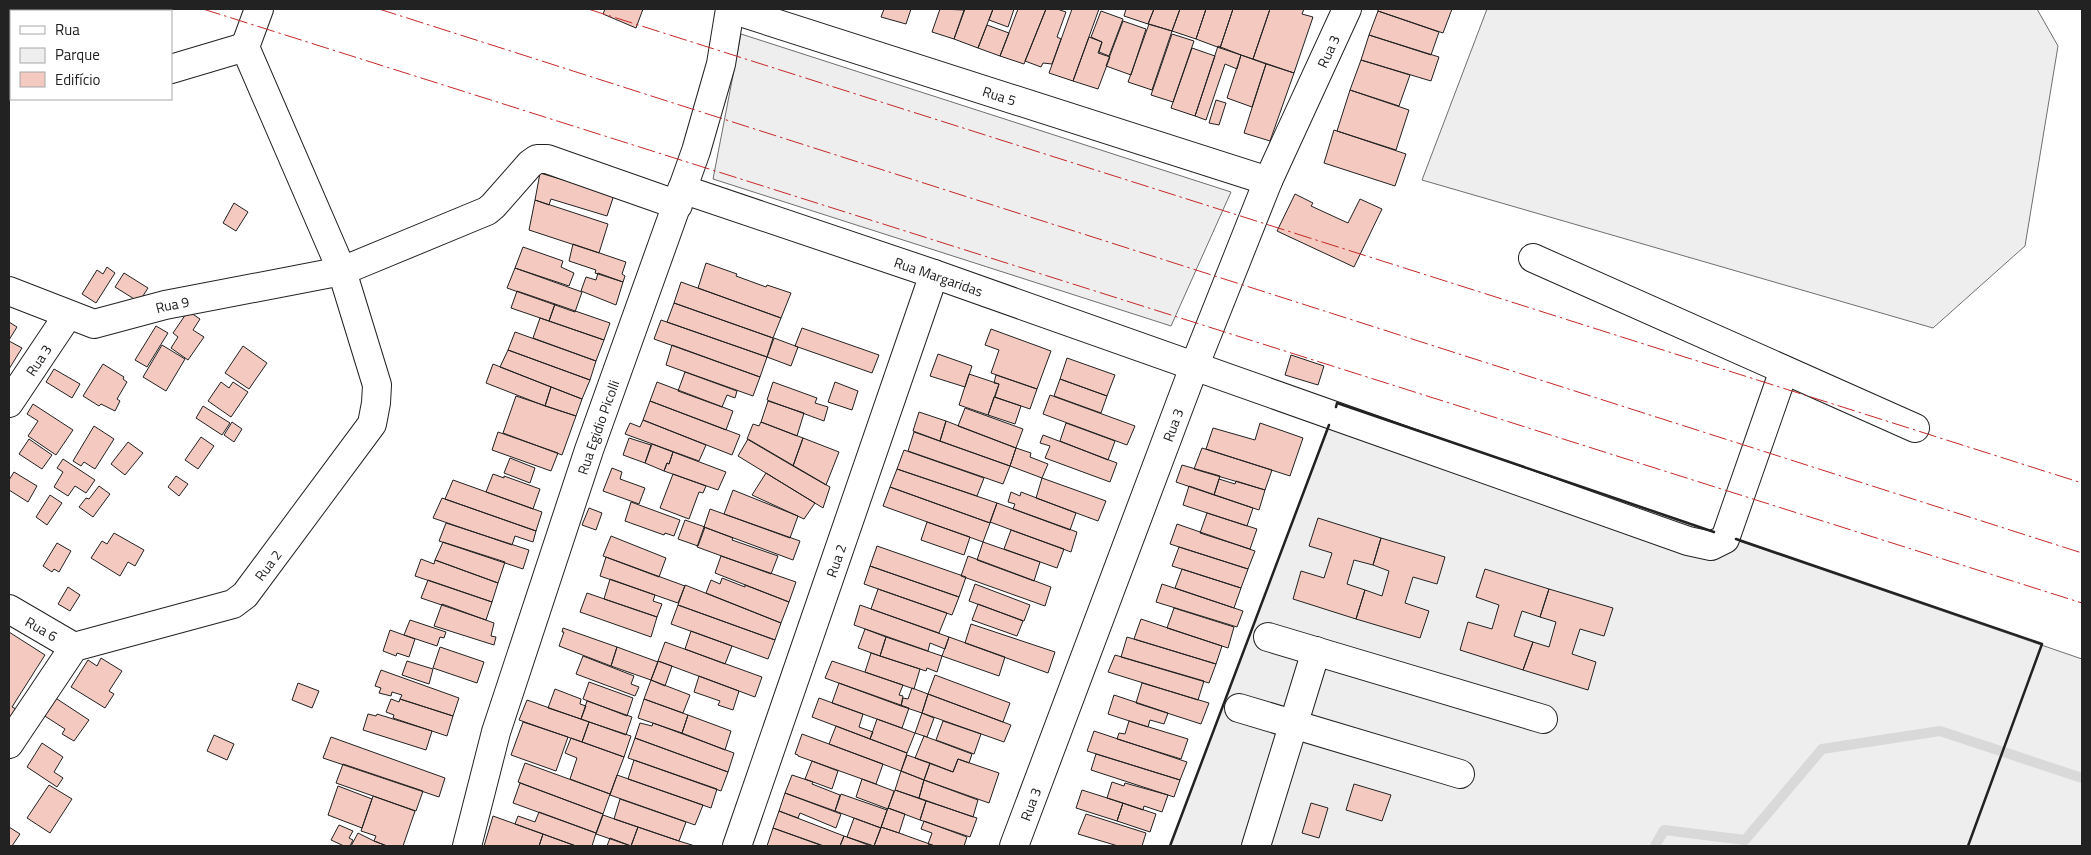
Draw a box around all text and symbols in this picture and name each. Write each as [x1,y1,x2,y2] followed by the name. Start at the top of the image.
[10,10,172,100] legend
[55,18,80,41] text: Rua
[1311,31,1344,71] street label: Rua 3
[55,43,100,66] text: Parque
[55,68,100,91] text: Edifício
[980,80,1019,110] street label: Rua 5
[891,251,986,301] street label: Rua Margaridas
[153,290,191,318] street label: Rua 9
[20,340,56,380] street label: Rua 3
[571,377,624,477] street label: Rua Egidio Picolli
[1156,405,1188,444] street label: Rua 3
[820,541,851,580] street label: Rua 2
[249,545,286,585] street label: Rua 2
[22,611,62,646] street label: Rua 6
[1014,784,1046,823] street label: Rua 3

